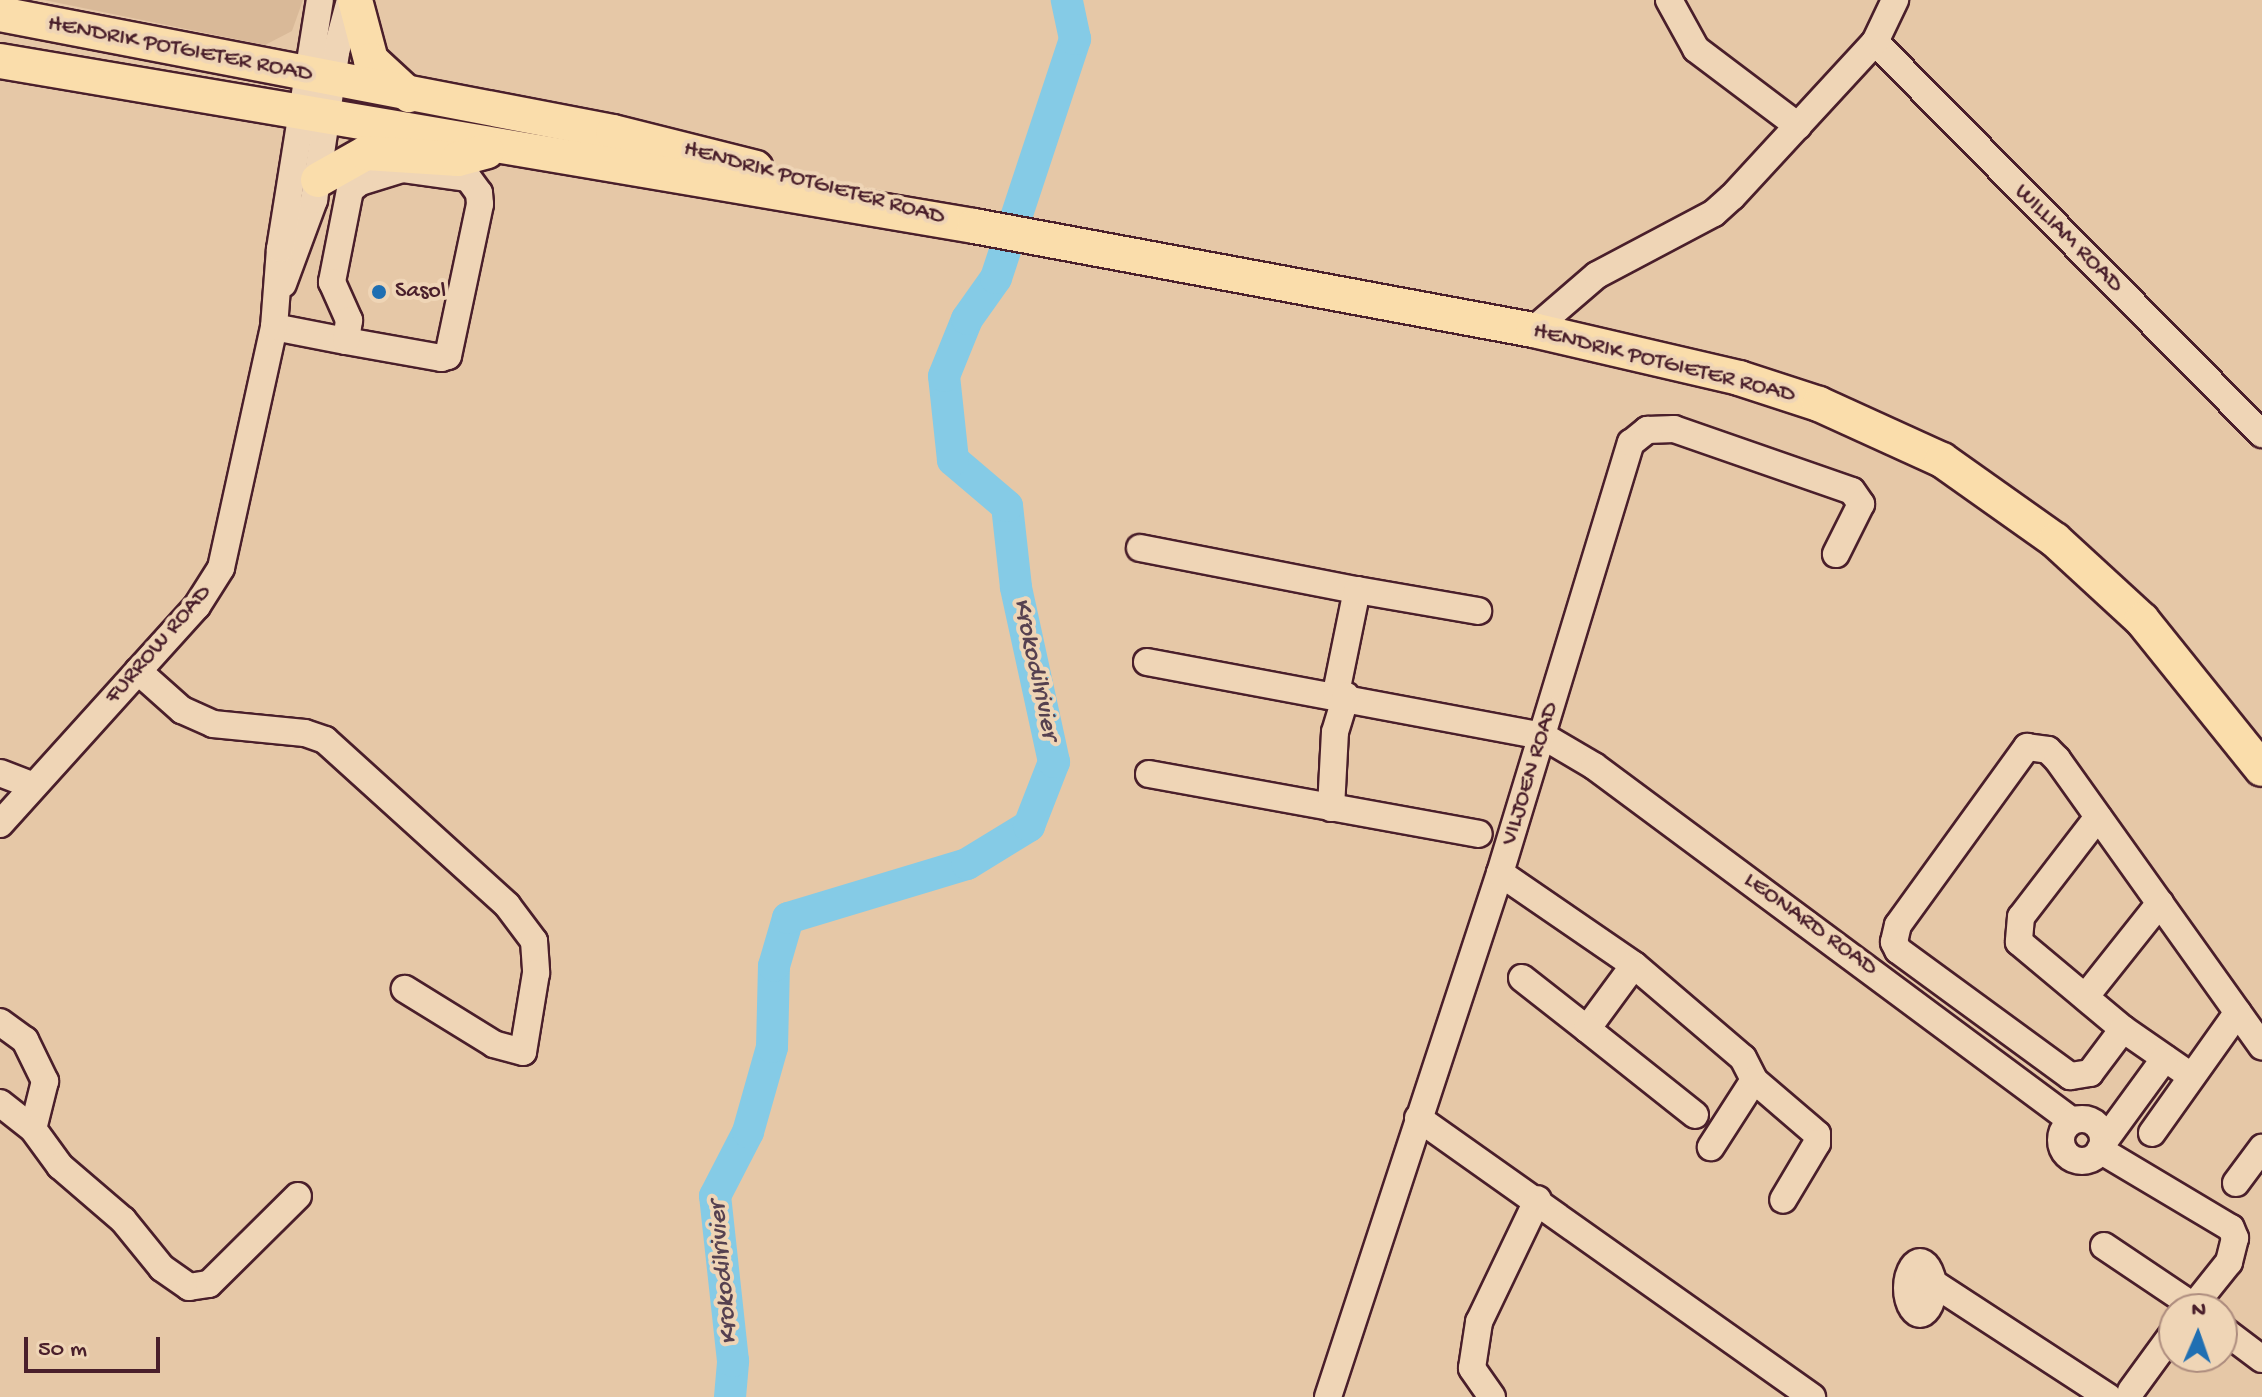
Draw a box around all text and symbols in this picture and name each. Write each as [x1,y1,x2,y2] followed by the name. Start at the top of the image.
[45,10,315,90] street label: HENDRIK POTGIETER ROAD
[680,135,948,233] street label: HENDRIK POTGIETER ROAD
[2007,178,2129,300] street label: WILLIAM ROAD
[395,278,446,306] place label: Sasol
[370,283,388,301] marker: Sasol
[1530,317,1798,411] street label: HENDRIK POTGIETER ROAD
[99,579,219,711] street label: FURROW ROAD
[1004,596,1064,742] water label: Krokodilrivier
[1496,699,1566,849] street label: VILJOEN ROAD
[1737,867,1883,983] street label: LEONARD ROAD
[703,1200,747,1346] water label: Krokodilrivier
[2158,1293,2238,1373] north arrow
[2191,1298,2206,1324] text: N
[28,1321,164,1371] scale bar
[38,1336,87,1365] text: 50 m

